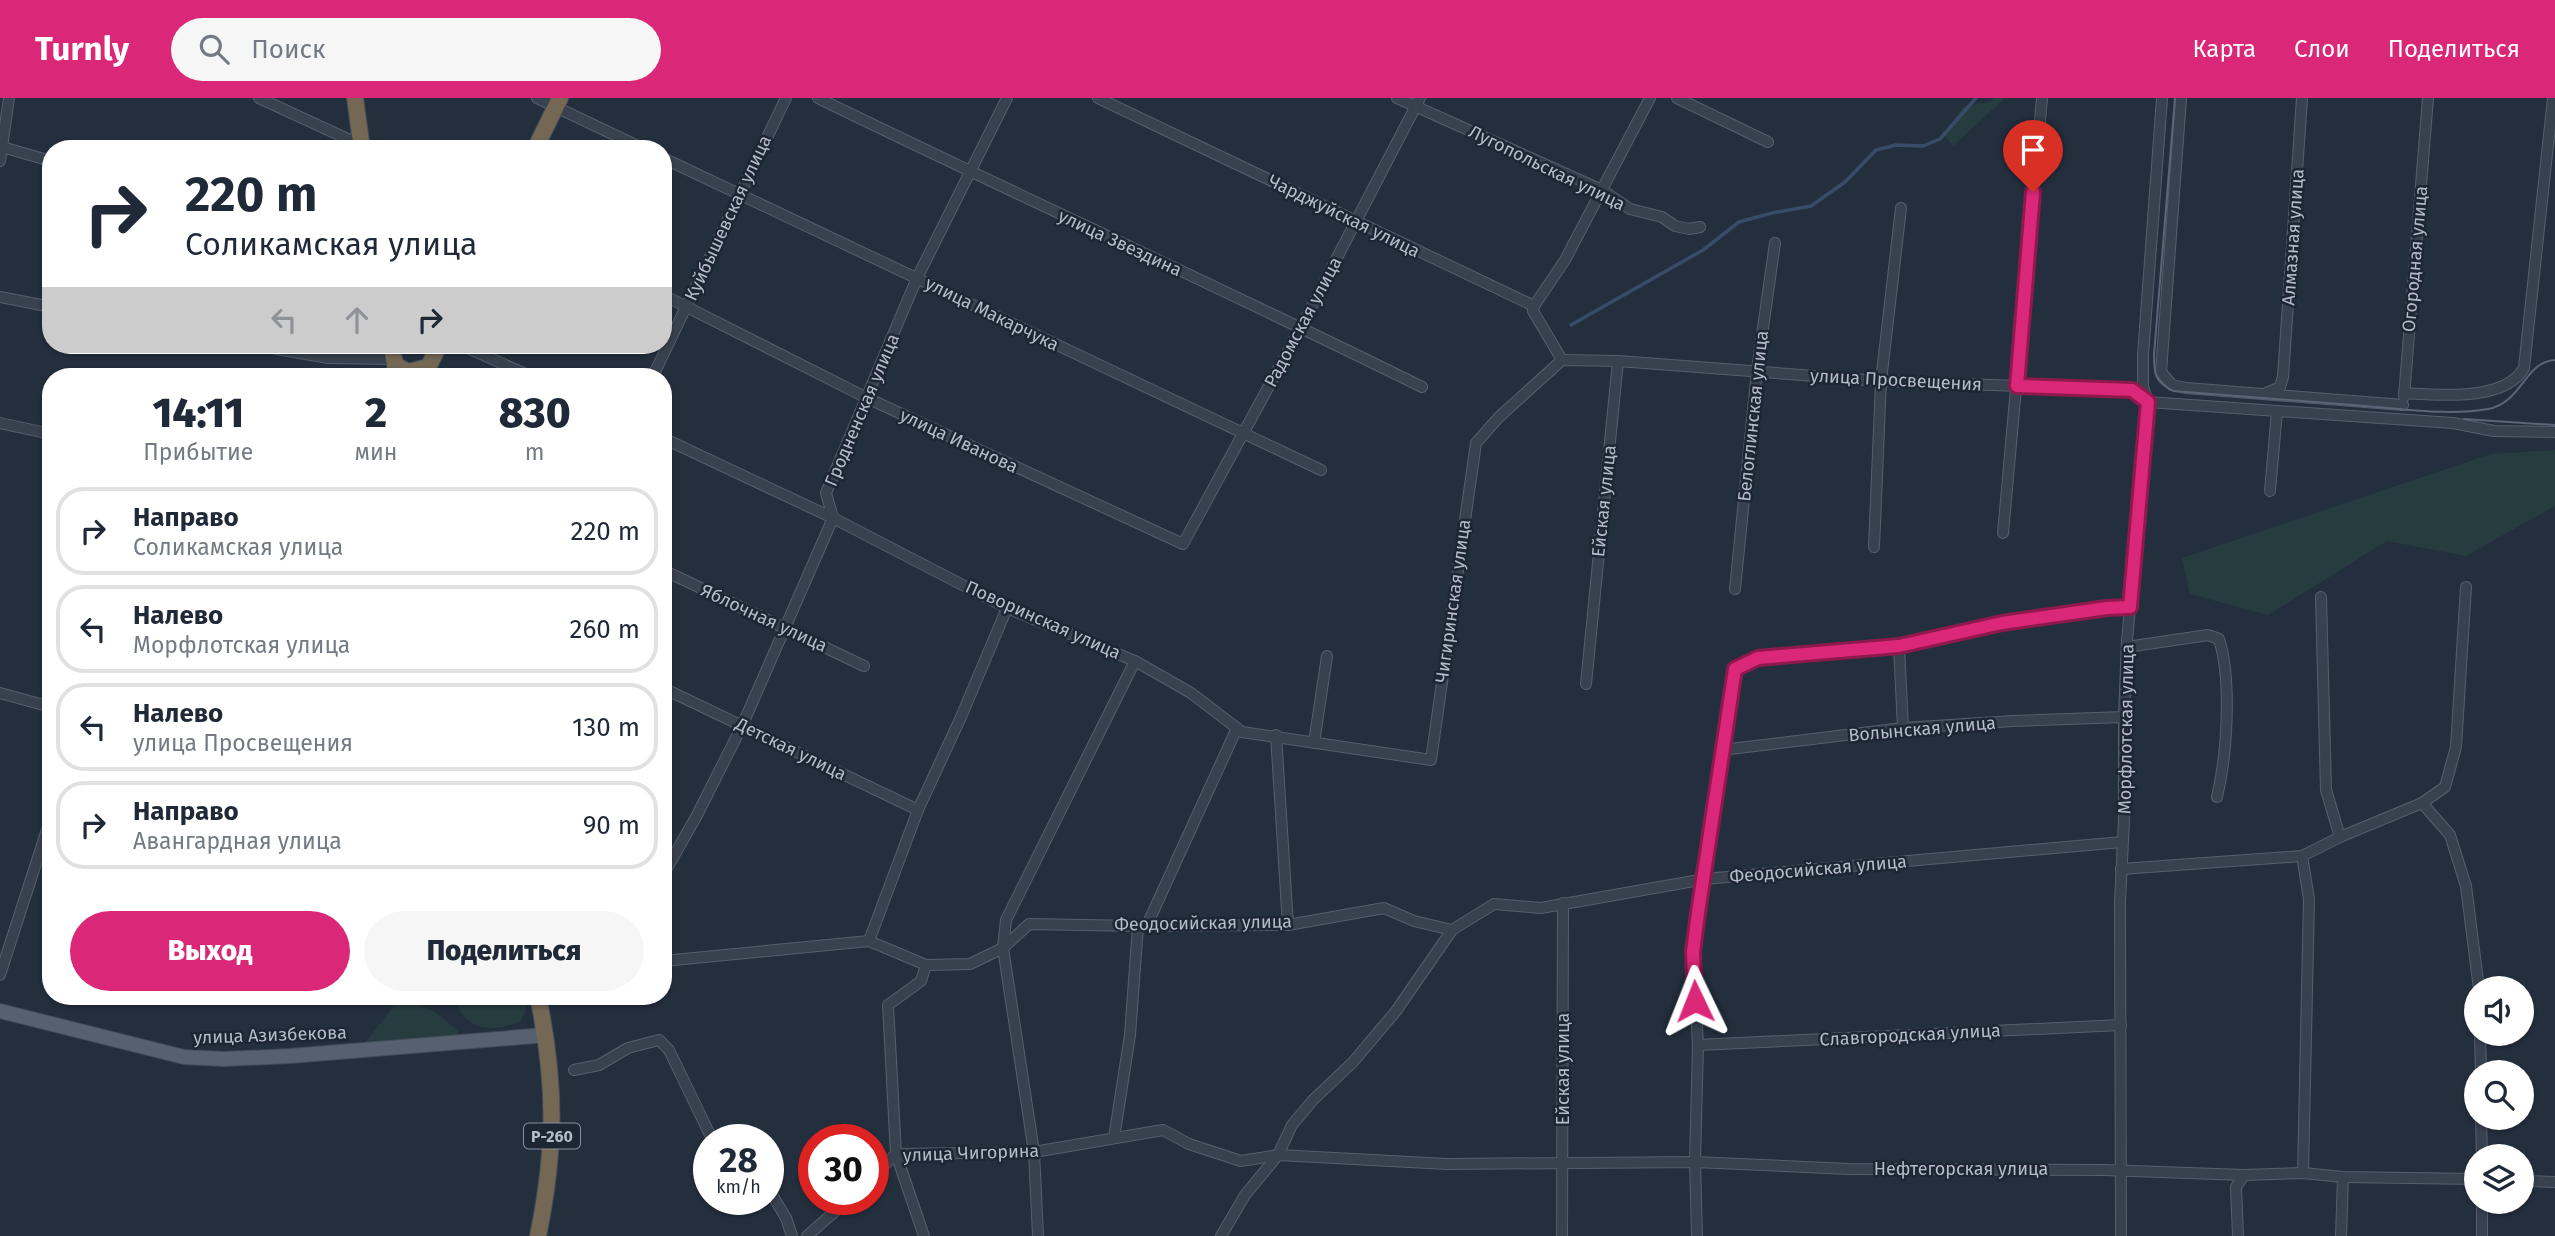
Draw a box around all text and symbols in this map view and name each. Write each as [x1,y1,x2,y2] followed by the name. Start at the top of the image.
[171,18,661,81] search box
[35,29,129,69] text: Turnly
[195,30,233,68] icon: search
[251,34,325,65] text: Поиск
[2192,35,2256,63] text: Карта
[2294,35,2350,63] text: Слои
[2388,35,2520,63] text: Поделиться
[2003,120,2063,192] pin
[1465,121,1629,215] street label: Лугопольская улица
[2014,131,2052,169] icon: arrive
[680,132,776,304] street label: Куйбышевская улица
[185,165,317,224] text: 220 m
[70,168,161,259] icon: right
[2277,168,2309,306] street label: Алмазная улица
[1264,170,1424,262] street label: Чарджуйская улица
[2398,185,2432,333] street label: Огородная улица
[1055,205,1185,281] street label: улица Звездина
[185,225,477,263] text: Соликамская улица
[1259,253,1347,391] street label: Радомская улица
[922,272,1062,356] street label: улица Макарчука
[265,301,303,339] icon: left
[338,301,376,339] icon: ahead
[411,301,449,339] icon: right
[1733,329,1773,503] street label: Белоглинская улица
[820,330,904,490] street label: Гродненская улица
[1809,365,1983,395] street label: улица Просвещения
[152,388,244,438] text: 14:11
[365,388,387,438] text: 2
[499,388,571,438] text: 830
[896,404,1022,478] street label: улица Иванова
[143,438,253,466] text: Прибытие
[355,438,397,466] text: мин
[525,438,545,466] text: m
[1587,444,1621,558] street label: Ейская улица
[133,502,239,533] text: Направо
[74,512,112,550] icon: right
[571,516,640,547] text: 220 m
[1431,518,1475,684] street label: Чигиринская улица
[133,533,343,561] text: Соликамская улица
[962,576,1124,664] street label: Поворинская улица
[697,579,831,657] street label: Яблочная улица
[133,600,223,631] text: Налево
[74,610,112,648] icon: left
[570,614,640,645] text: 260 m
[133,631,350,659] text: Морфлотская улица
[2114,644,2138,814] street label: Морфлотская улица
[133,698,223,729] text: Налево
[74,708,112,746] icon: left
[572,712,640,743] text: 130 m
[731,712,850,785] street label: Детская улица
[1847,712,1997,746] street label: Волынская улица
[133,729,353,757] text: улица Просвещения
[133,796,239,827] text: Направо
[74,806,112,844] icon: right
[583,810,640,841] text: 90 m
[133,827,342,855] text: Авангардная улица
[1728,850,1908,888] street label: Феодосийская улица
[1114,910,1292,936] street label: Феодосийская улица
[70,911,350,991] button: Выход
[364,911,644,991] button: Поделиться
[1658,964,1732,1038] position arrow
[2464,976,2534,1214] map controls
[2464,976,2534,1046] button: sound
[1552,1013,1574,1125] street label: Ейская улица
[1819,1019,2001,1051] street label: Славгородская улица
[193,1021,347,1049] street label: улица Азизбекова
[2464,1060,2534,1130] button: search
[524,1124,580,1148] road number: Р-260
[798,1124,889,1215] speed limit sign: 30
[719,1139,758,1181] text: 28
[902,1140,1040,1166] street label: улица Чигорина
[2464,1144,2534,1214] button: layers
[1874,1158,2048,1180] street label: Нефтегорская улица
[716,1176,761,1198] text: km/h

